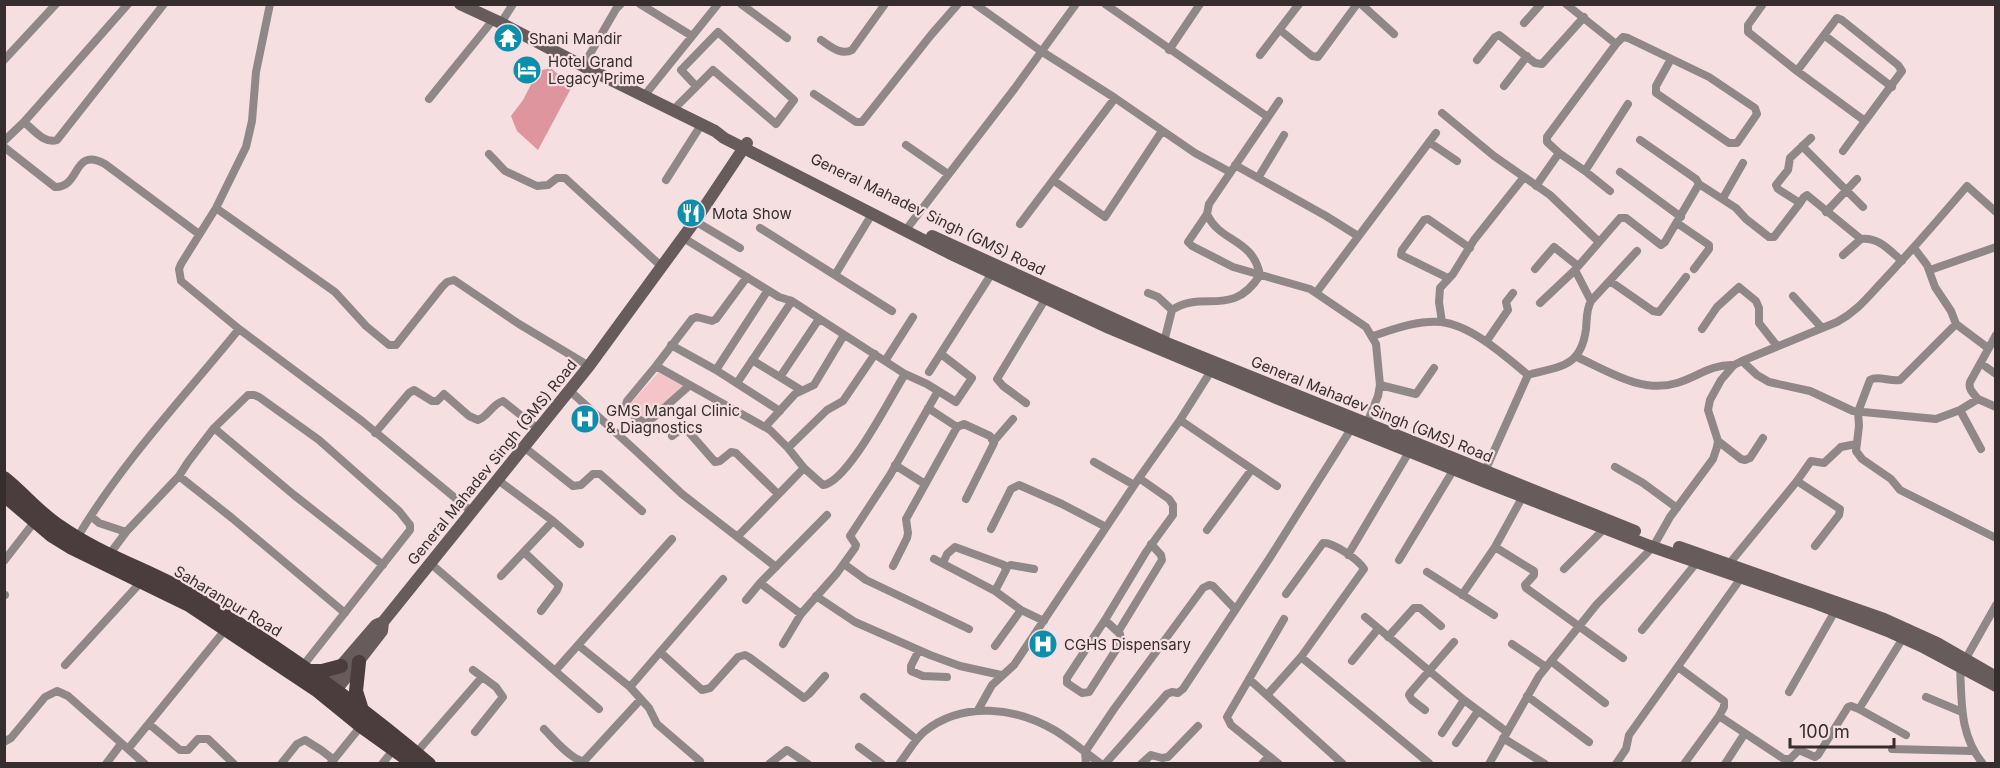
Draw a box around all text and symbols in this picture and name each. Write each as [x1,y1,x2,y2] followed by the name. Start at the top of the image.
[492,22,524,54] temple icon: Shani Mandir
[529,29,622,48] place label: Shani Mandir
[548,52,645,88] place label: Hotel Grand Legacy Prime
[511,54,543,86] hotel icon: Hotel Grand Legacy Prime
[807,149,1049,279] street label: General Mahadev Singh (GMS) Road
[675,197,707,229] restaurant icon: Mota Show
[712,204,792,223] place label: Mota Show
[1248,352,1496,466] street label: General Mahadev Singh (GMS) Road
[403,355,581,569] street label: General Mahadev Singh (GMS) Road
[606,401,740,437] place label: GMS Mangal Clinic & Diagnostics
[569,403,601,435] hospital icon: GMS Mangal Clinic & Diagnostics
[171,561,285,641] street label: Saharanpur Road
[1027,628,1059,660] hospital icon: CGHS Dispensary
[1064,635,1192,654] place label: CGHS Dispensary
[1790,711,1894,749] scale bar
[1799,721,1850,742] text: 100 m

